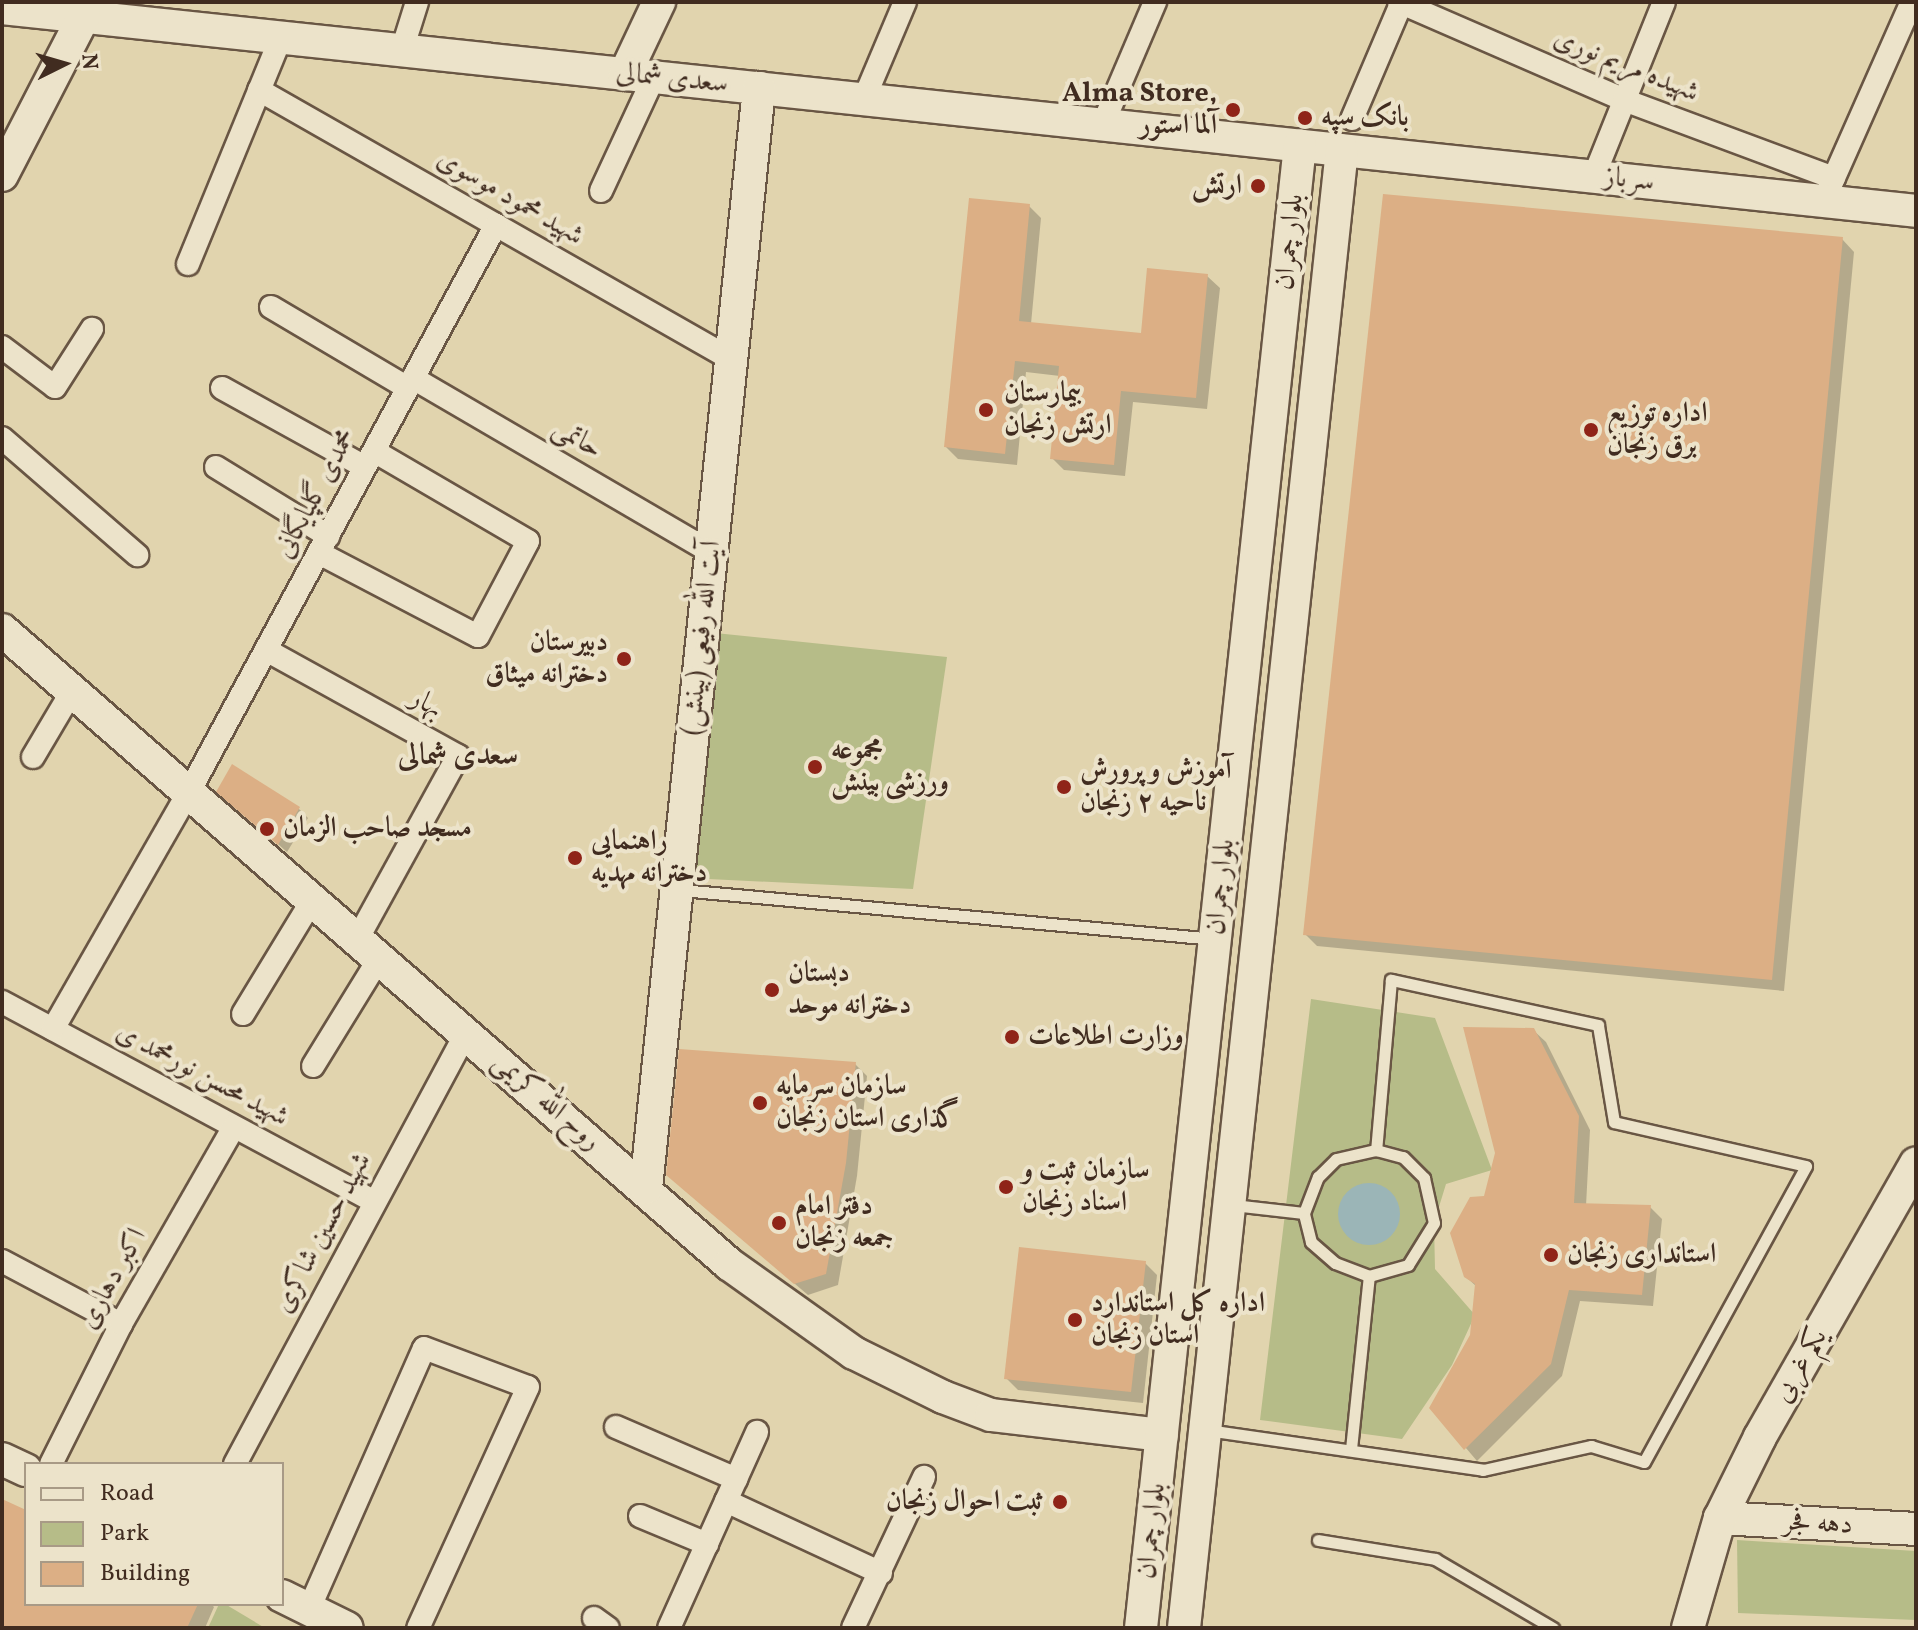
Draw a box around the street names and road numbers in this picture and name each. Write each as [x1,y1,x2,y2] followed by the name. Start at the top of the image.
[1548,22,1704,110] street label: شهیده مریم نوری
[614,56,730,102] street label: سعدی شمالی
[431,142,589,254] street label: شهید محمود موسوی
[1602,161,1656,199] street label: سرباز
[1268,192,1312,292] street label: بلوار چمران
[546,411,608,467] street label: حاتمی
[268,424,364,564] street label: محمدی گلپایگانی
[675,539,729,737] street label: آیت الله رفیعی (بینش)
[404,681,448,727] street label: بهار
[1199,837,1243,937] street label: بلوار چمران
[110,1015,294,1135] street label: شهید محسن نورمحمد ی
[485,1046,607,1158] street label: روح الله کریمی
[267,1147,379,1319] street label: شهید حسین شاکری
[72,1223,154,1335] street label: اکبر دهاری
[1766,1323,1836,1409] street label: یکم غربی
[1130,1481,1174,1581] street label: بلوار چمران
[1782,1505,1854,1543] street label: دهه فجر

